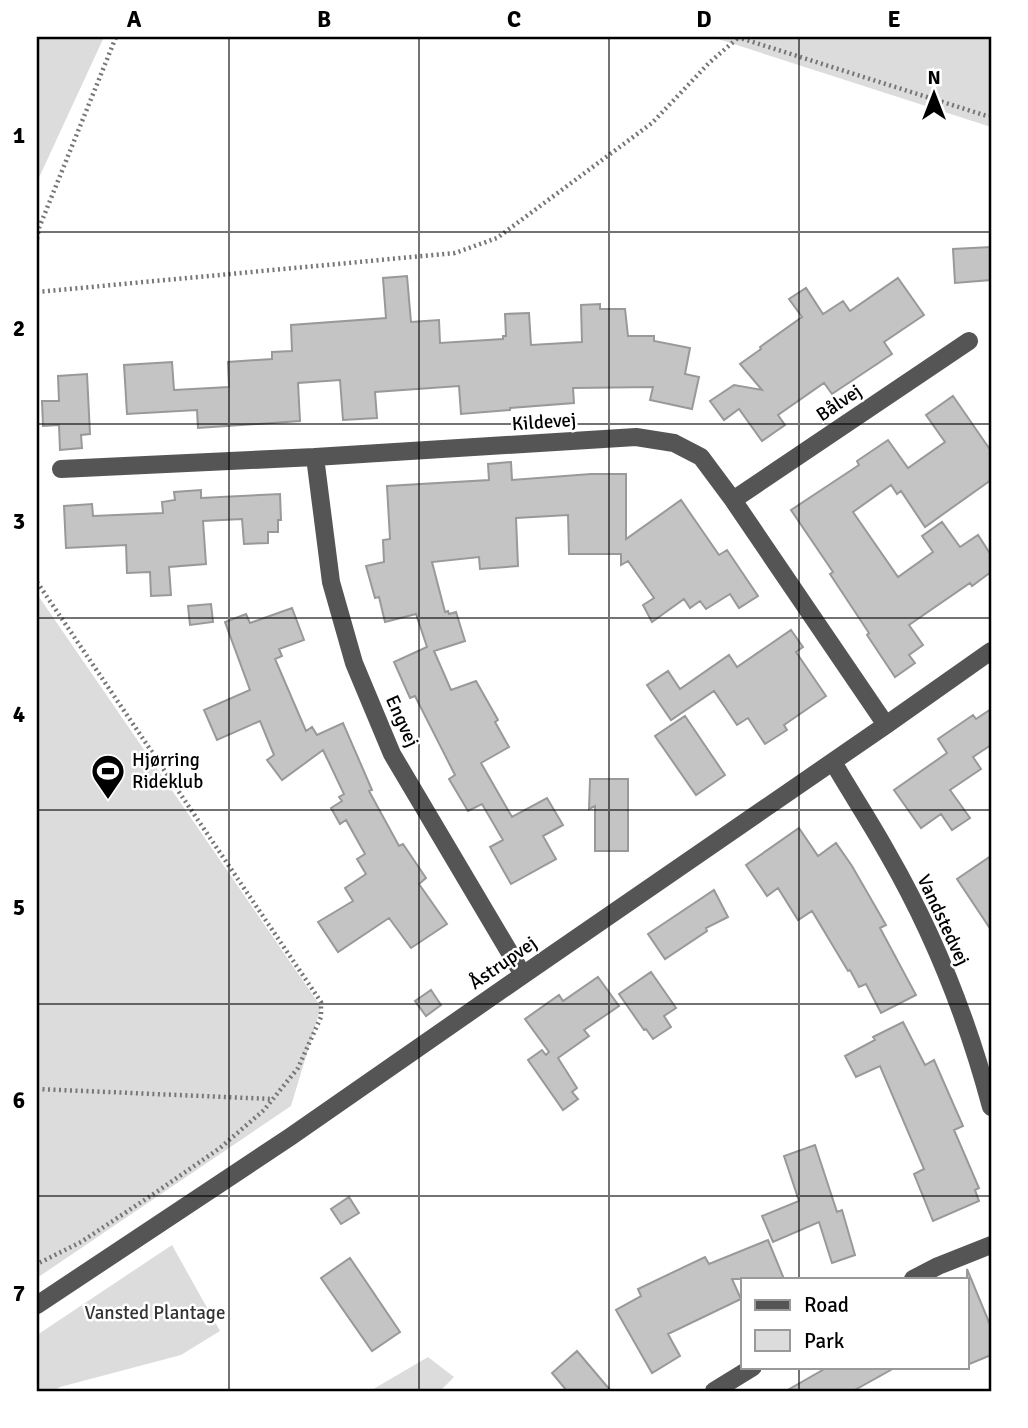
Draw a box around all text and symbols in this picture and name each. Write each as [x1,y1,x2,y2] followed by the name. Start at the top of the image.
[127,5,142,34] text: A
[317,5,331,34] text: B
[507,5,521,34] text: C
[696,5,712,34] text: D
[887,5,901,34] text: E
[898,60,968,130] north arrow
[927,66,941,90] text: N
[13,121,25,150] text: 1
[13,314,25,343] text: 2
[812,379,866,427] street label: Bålvej
[511,408,577,436] street label: Kildevej
[13,507,25,536] text: 3
[380,691,424,751] street label: Engvej
[13,700,25,729] text: 4
[132,748,203,794] place label: Hjørring Rideklub
[89,752,127,801] sports icon: Hjørring Rideklub
[911,871,975,969] street label: Vandstedvej
[13,893,25,922] text: 5
[465,931,541,995] street label: Åstrupvej
[13,1086,25,1115] text: 6
[741,1278,968,1368] legend
[13,1279,25,1308] text: 7
[804,1292,849,1318] text: Road
[85,1301,225,1325] park label: Vansted Plantage
[804,1328,845,1354] text: Park

